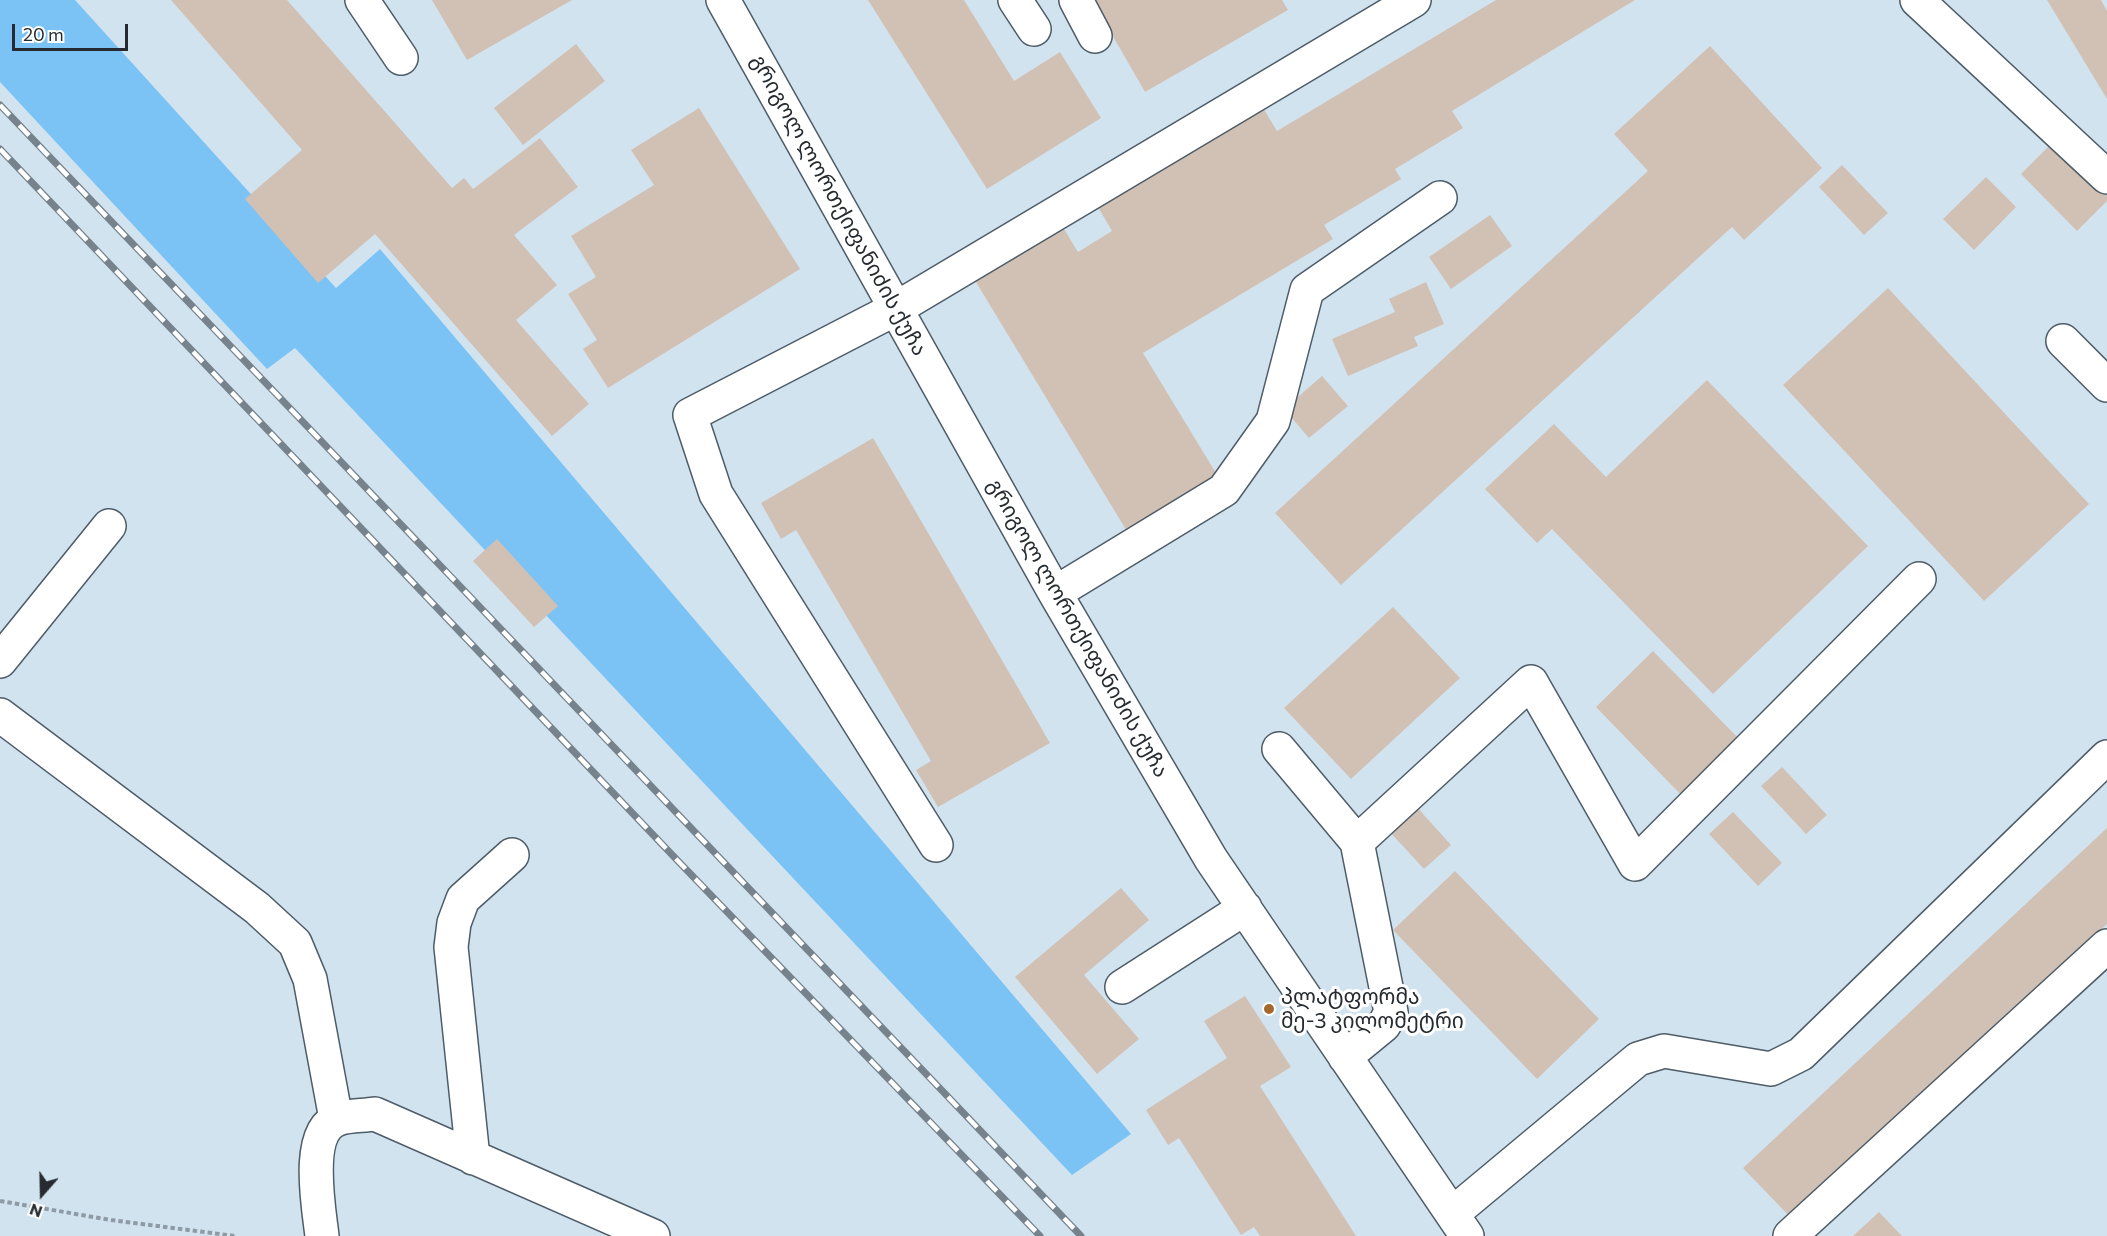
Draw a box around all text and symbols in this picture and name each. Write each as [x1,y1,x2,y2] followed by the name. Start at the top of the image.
[15,12,130,50] scale bar
[23,23,64,45] text: 20 m
[745,50,933,360] street label: გრიგოლ ლორთქიფანიძის ქუჩა
[982,474,1174,782] street label: გრიგოლ ლორთქიფანიძის ქუჩა
[1281,984,1464,1034] place label: პლატფორმა მე-3 კილომეტრი
[1262,1002,1276,1016] marker: პლატფორმა მე-3 კილომეტრი
[12,1164,72,1224] north arrow
[27,1200,45,1222] text: N

